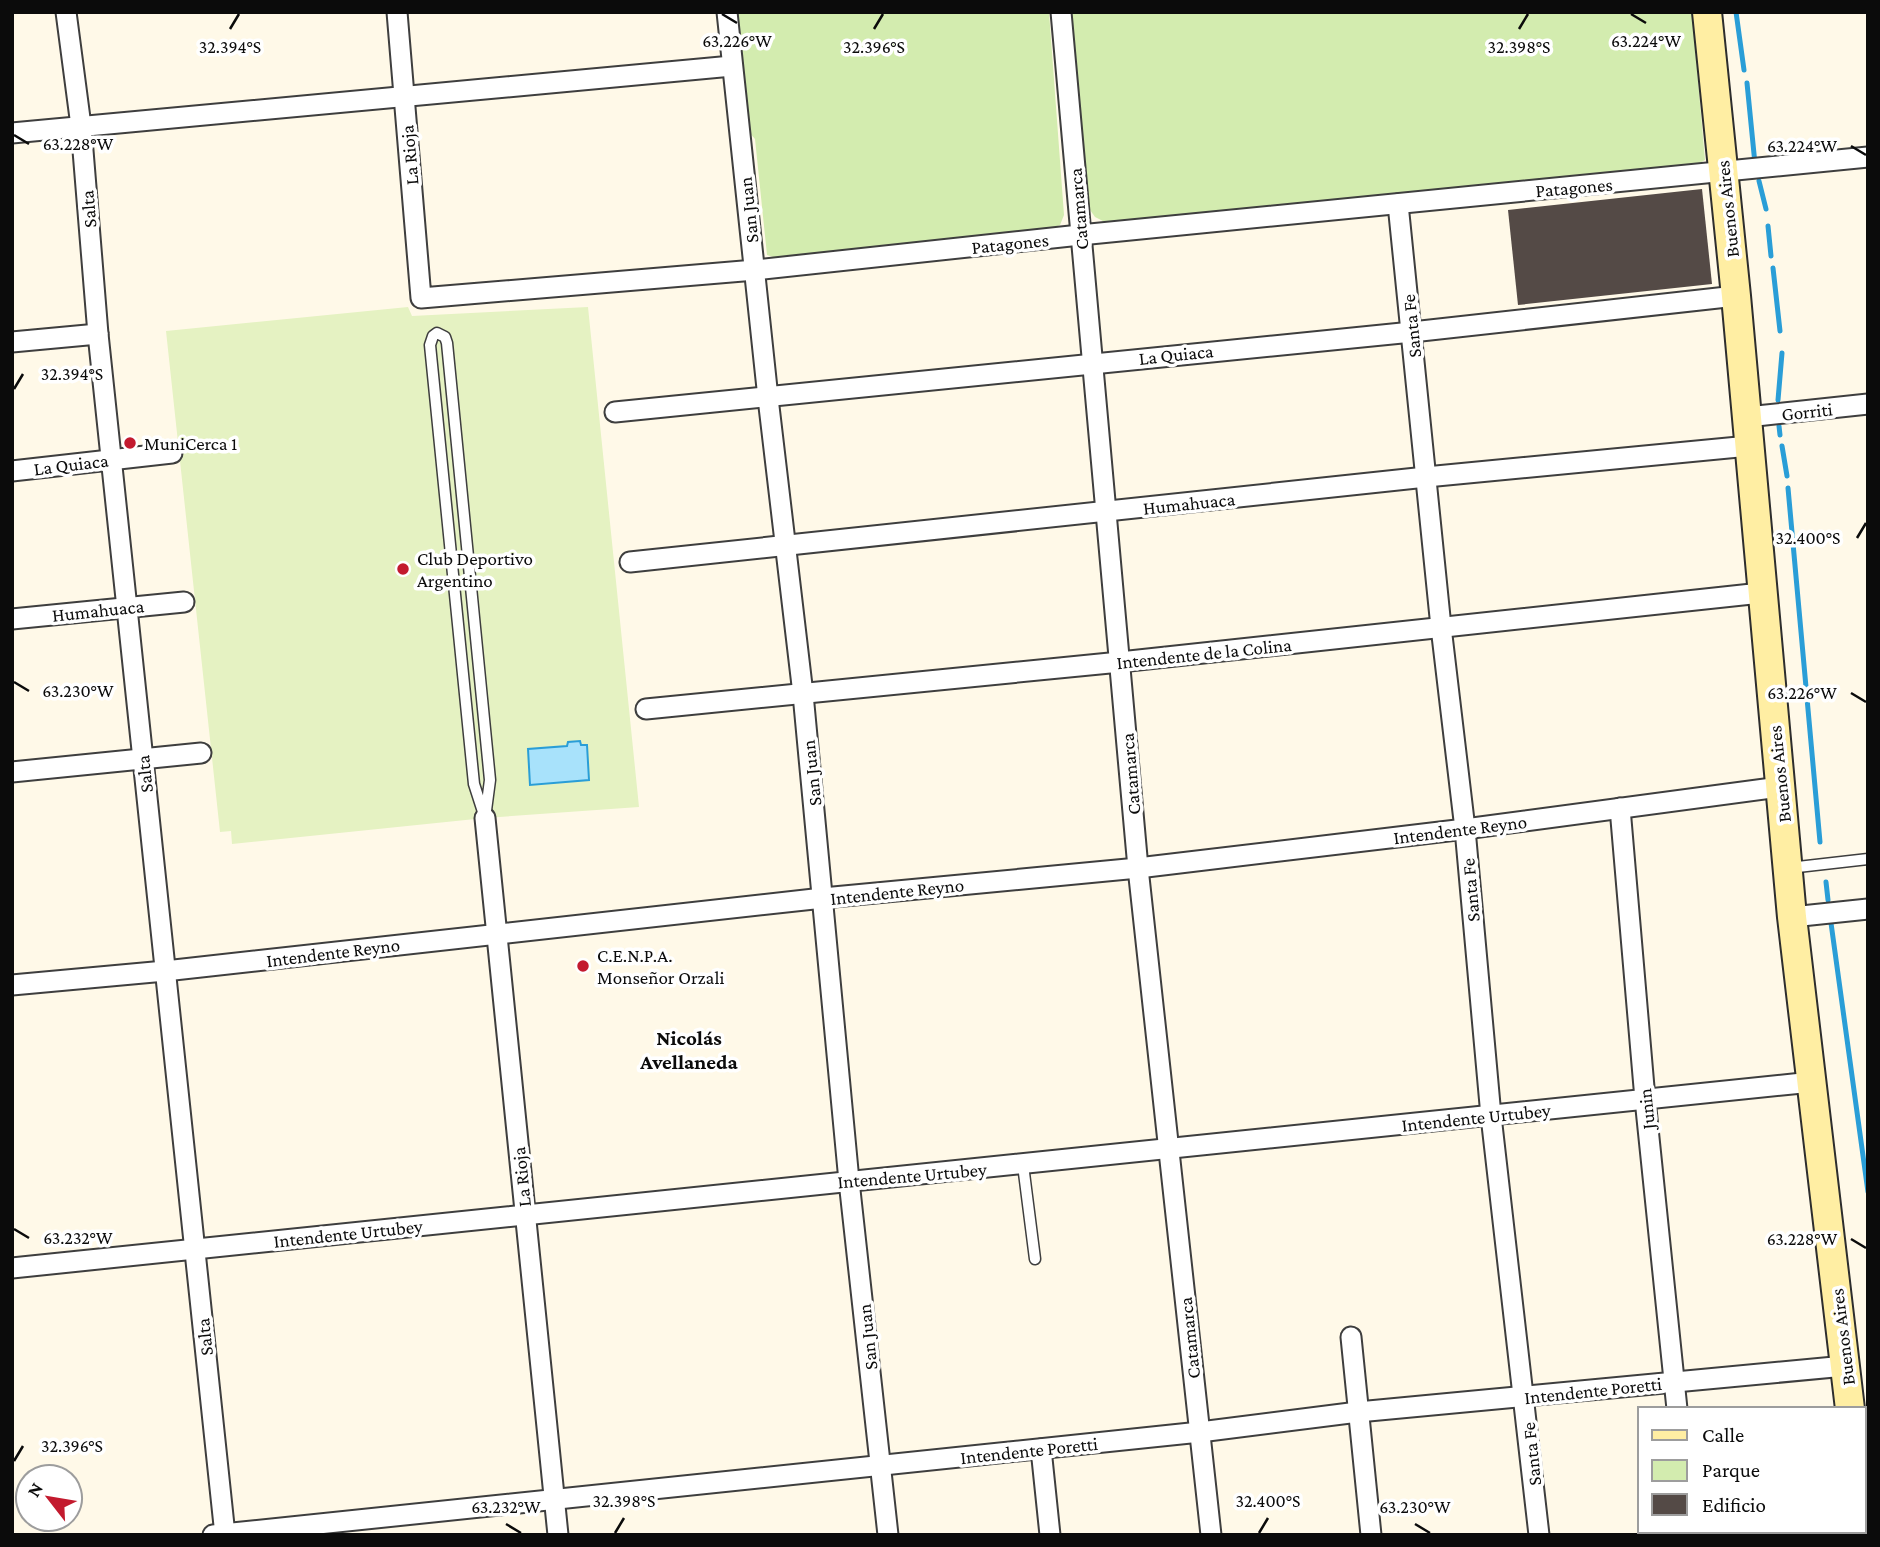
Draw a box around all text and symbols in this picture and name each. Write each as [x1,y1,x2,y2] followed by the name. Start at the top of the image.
[702,31,772,51] text: 63.226°W
[1611,31,1682,51] text: 63.224°W
[199,37,261,57] text: 32.394°S
[843,37,905,57] text: 32.396°S
[1487,37,1551,57] text: 32.398°S
[396,124,424,186] street label: La Rioja
[43,134,114,154] text: 63.228°W
[1767,136,1838,156] text: 63.224°W
[1712,159,1743,258] street label: Buenos Aires
[1064,167,1093,251] street label: Catamarca
[1534,174,1614,201] street label: Patagones
[735,176,762,244] street label: San Juan
[76,189,101,229] street label: Salta
[970,229,1050,258] street label: Patagones
[1398,293,1425,359] street label: Santa Fe
[1138,340,1215,369] street label: La Quiaca
[41,364,103,384] text: 32.394°S
[1780,398,1834,425] street label: Gorriti
[144,433,237,454] place label: MuniCerca 1
[122,435,138,451] marker: MuniCerca 1
[33,449,110,479] street label: La Quiaca
[1142,488,1236,519] street label: Humahuaca
[1775,528,1841,548] text: 32.400°S
[417,548,533,591] place label: Club Deportivo Argentino
[395,561,411,577] marker: Club Deportivo Argentino
[51,595,145,626] street label: Humahuaca
[1115,634,1293,673] street label: Intendente de la Colina
[42,681,114,701] text: 63.230°W
[1767,683,1837,703] text: 63.226°W
[1764,724,1795,823] street label: Buenos Aires
[1116,732,1145,816] street label: Catamarca
[798,739,825,807] street label: San Juan
[132,754,157,794] street label: Salta
[1392,811,1528,848] street label: Intendente Reyno
[1457,857,1484,923] street label: Santa Fe
[829,874,965,909] street label: Intendente Reyno
[265,934,401,971] street label: Intendente Reyno
[597,945,724,988] place label: C.E.N.P.A. Monseñor Orzali
[575,958,591,974] marker: C.E.N.P.A. Monseñor Orzali
[639,1026,739,1074] district label: Nicolás Avellaneda
[1634,1087,1659,1133] street label: Junin
[1401,1099,1552,1136] street label: Intendente Urtubey
[508,1146,536,1208] street label: La Rioja
[837,1158,988,1192] street label: Intendente Urtubey
[273,1215,424,1252] street label: Intendente Urtubey
[43,1228,113,1248] text: 63.232°W
[1767,1229,1838,1249] text: 63.228°W
[1826,1287,1859,1387] street label: Buenos Aires
[1175,1296,1204,1380] street label: Catamarca
[854,1303,881,1371] street label: San Juan
[192,1317,217,1357] street label: Salta
[1523,1373,1663,1408] street label: Intendente Poretti
[1638,1407,1866,1533] legend
[1518,1421,1545,1487] street label: Santa Fe
[1702,1423,1744,1447] text: Calle
[959,1433,1099,1468] street label: Intendente Poretti
[41,1436,103,1456] text: 32.396°S
[1702,1458,1760,1482] text: Parque
[14,1463,84,1533] north arrow
[23,1479,47,1500] text: N
[592,1491,656,1511] text: 32.398°S
[1235,1491,1301,1511] text: 32.400°S
[1702,1493,1766,1517] text: Edificio
[471,1497,541,1517] text: 63.232°W
[1379,1497,1451,1517] text: 63.230°W

